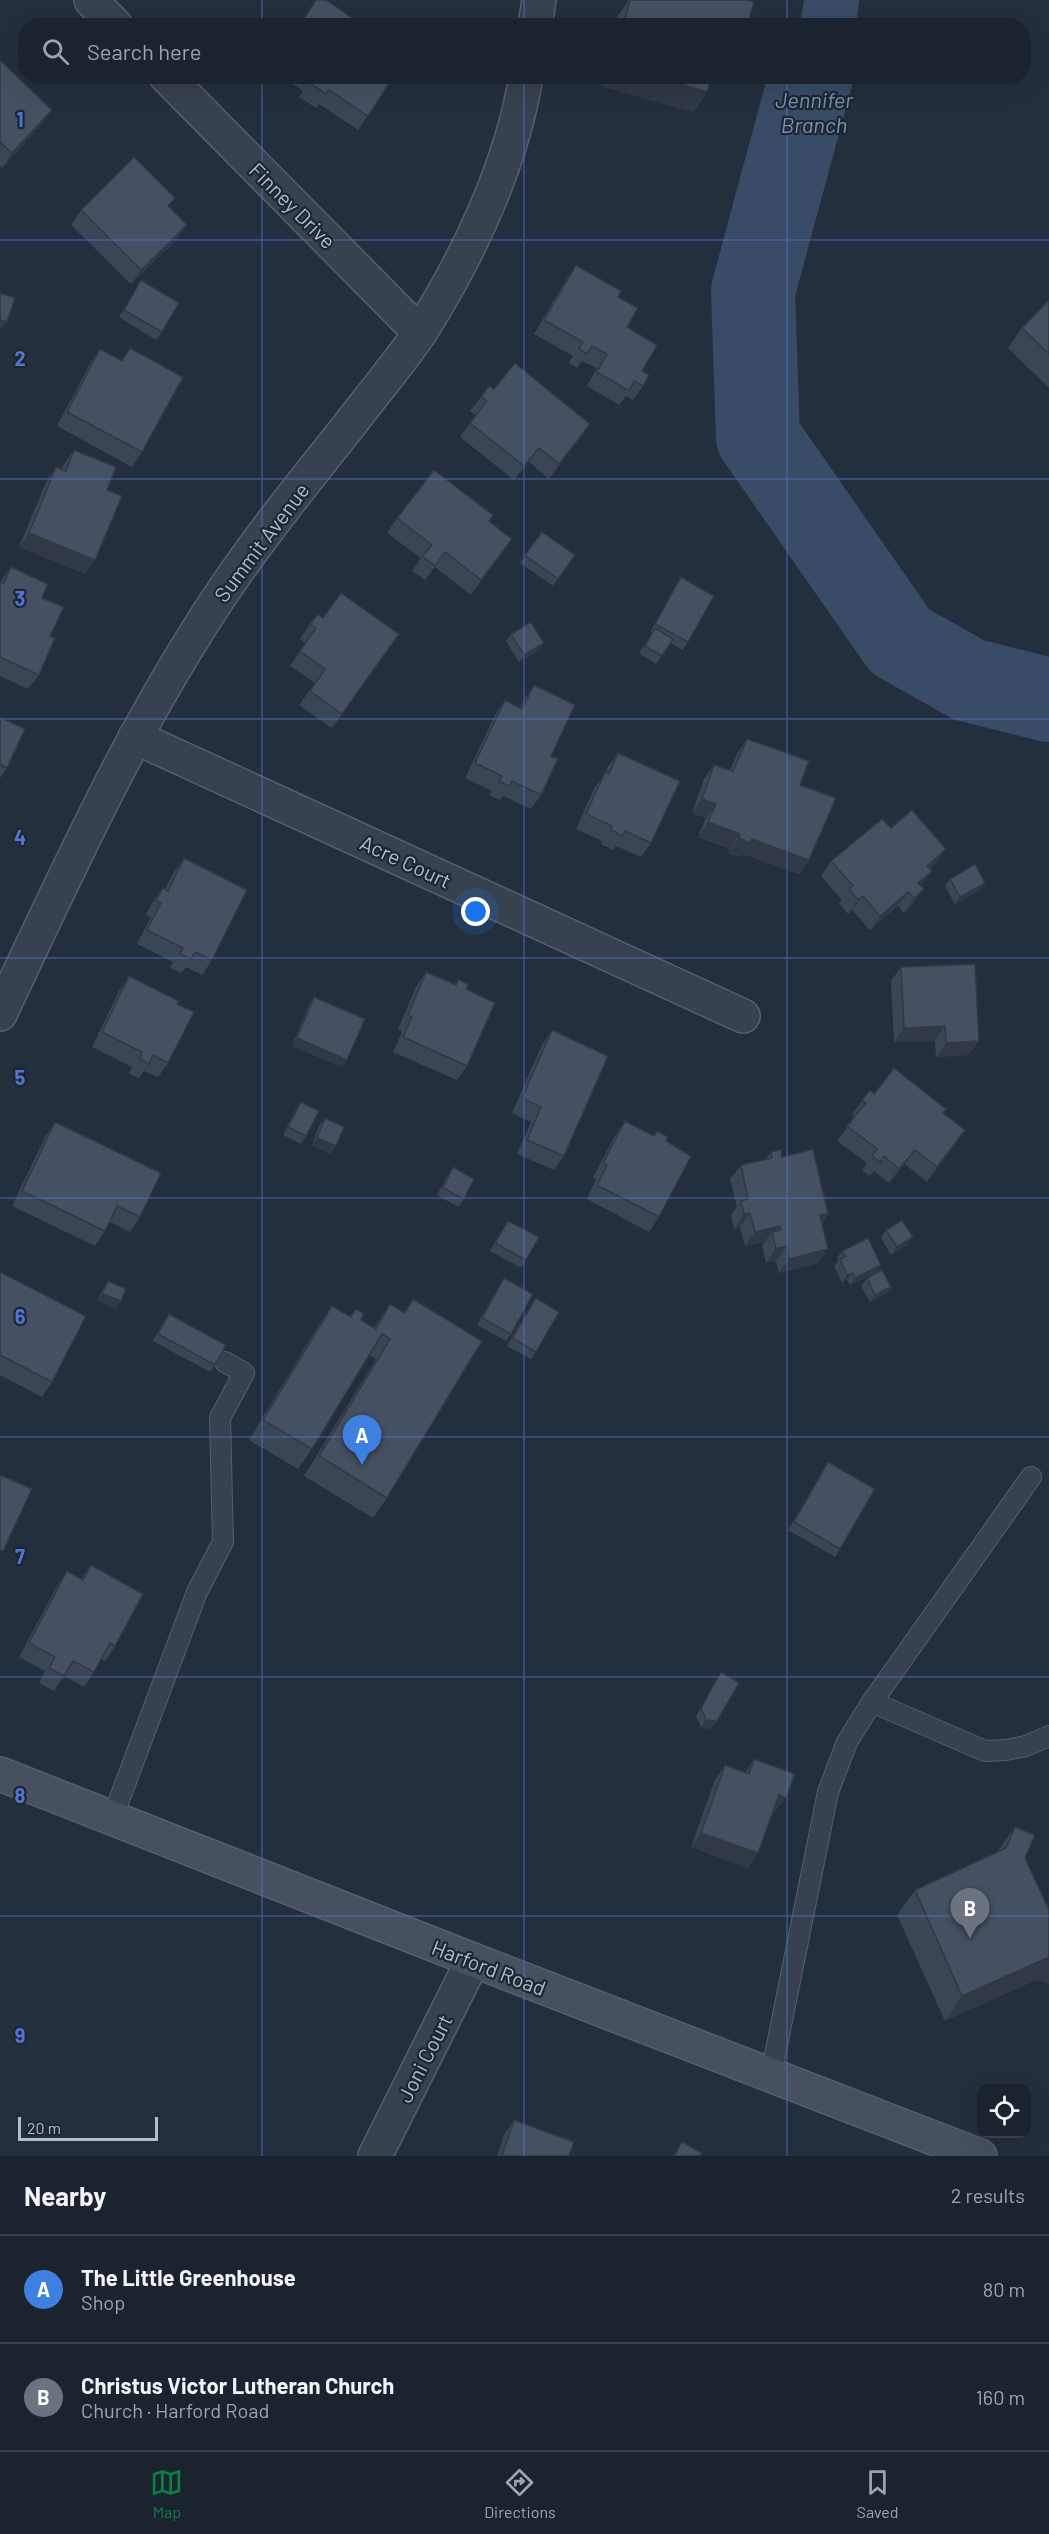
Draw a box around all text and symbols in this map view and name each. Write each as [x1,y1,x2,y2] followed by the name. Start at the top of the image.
[18,18,1031,84] search box
[39,35,72,68] icon: search
[87,38,201,64] text: Search here
[775,86,854,137] water label: Jennifer Branch
[16,107,24,131] text: 1
[245,157,341,253] street label: Finney Drive
[14,346,26,370] text: 2
[208,478,314,606] street label: Summit Avenue
[15,586,25,610] text: 3
[14,825,26,849] text: 4
[357,829,455,893] street label: Acre Court
[461,897,490,926] your location
[15,1065,26,1089] text: 5
[15,1304,26,1328] text: 6
[342,1416,382,1465] pin: A
[15,1544,25,1568] text: 7
[15,1783,26,1807] text: 8
[950,1888,990,1938] pin: B
[429,1934,549,2000] street label: Harford Road
[391,2010,457,2106] street label: Joni Court
[15,2023,25,2047] text: 9
[977,2084,1031,2138] map controls
[977,2084,1031,2138] button: locate
[18,2114,158,2142] scale bar
[27,2118,61,2137] text: 20 m
[24,2180,106,2211] text: Nearby
[951,2183,1025,2207] text: 2 results
[81,2264,296,2290] text: The Little Greenhouse
[37,2277,50,2301] text: A
[983,2277,1025,2301] text: 80 m
[81,2290,125,2314] text: Shop
[81,2372,394,2398] text: Christus Victor Lutheran Church
[37,2385,50,2409] text: B
[976,2385,1025,2409] text: 160 m
[81,2398,269,2422] text: Church · Harford Road
[150,2466,183,2521] tab: Map
[484,2466,556,2521] tab: Directions
[857,2466,899,2521] tab: Saved

